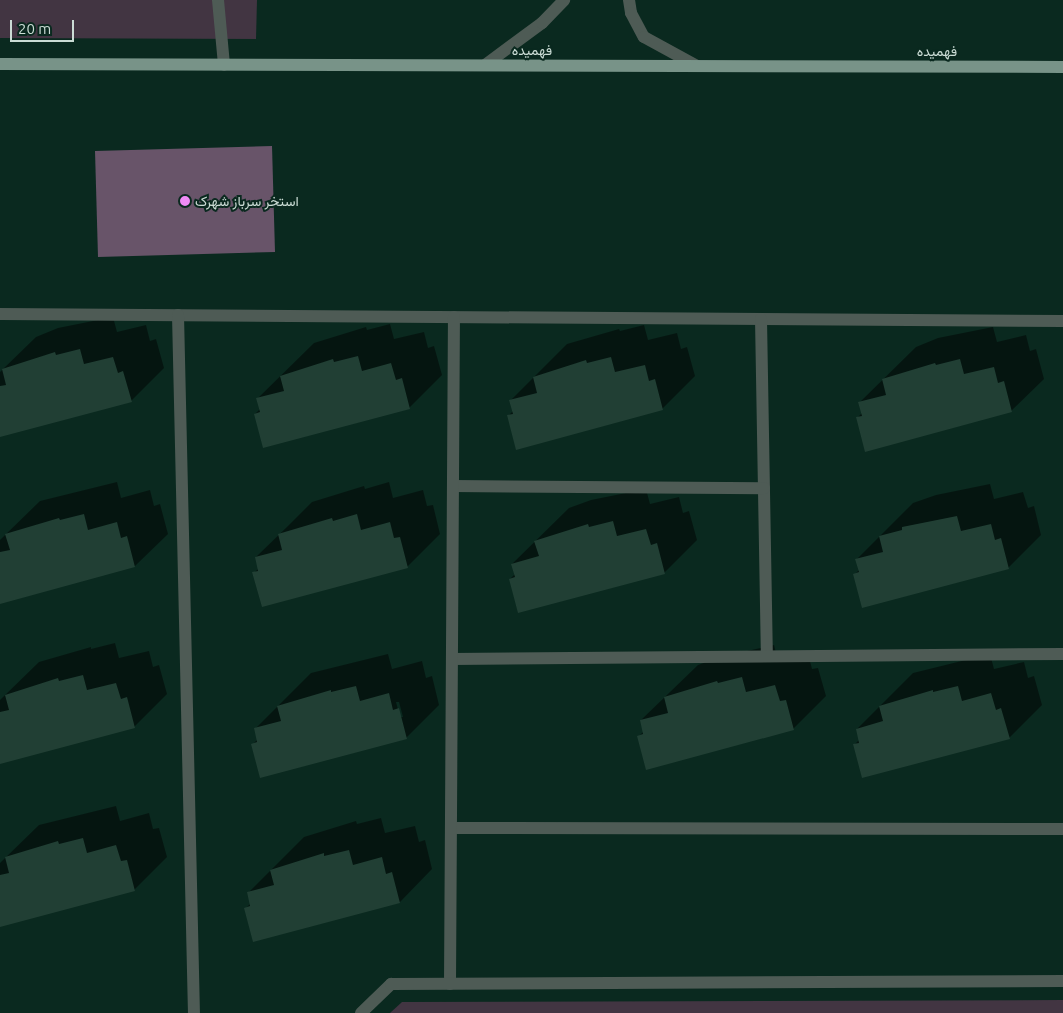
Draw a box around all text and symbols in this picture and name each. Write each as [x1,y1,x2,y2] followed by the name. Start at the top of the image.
[12,10,76,42] scale bar
[18,20,51,37] text: 20 m
[512,42,552,58] street label: فهمیده
[917,43,957,59] street label: فهمیده
[195,193,299,209] place label: استخر سرباز شهرک
[179,195,191,207] marker: استخر سرباز شهرک

